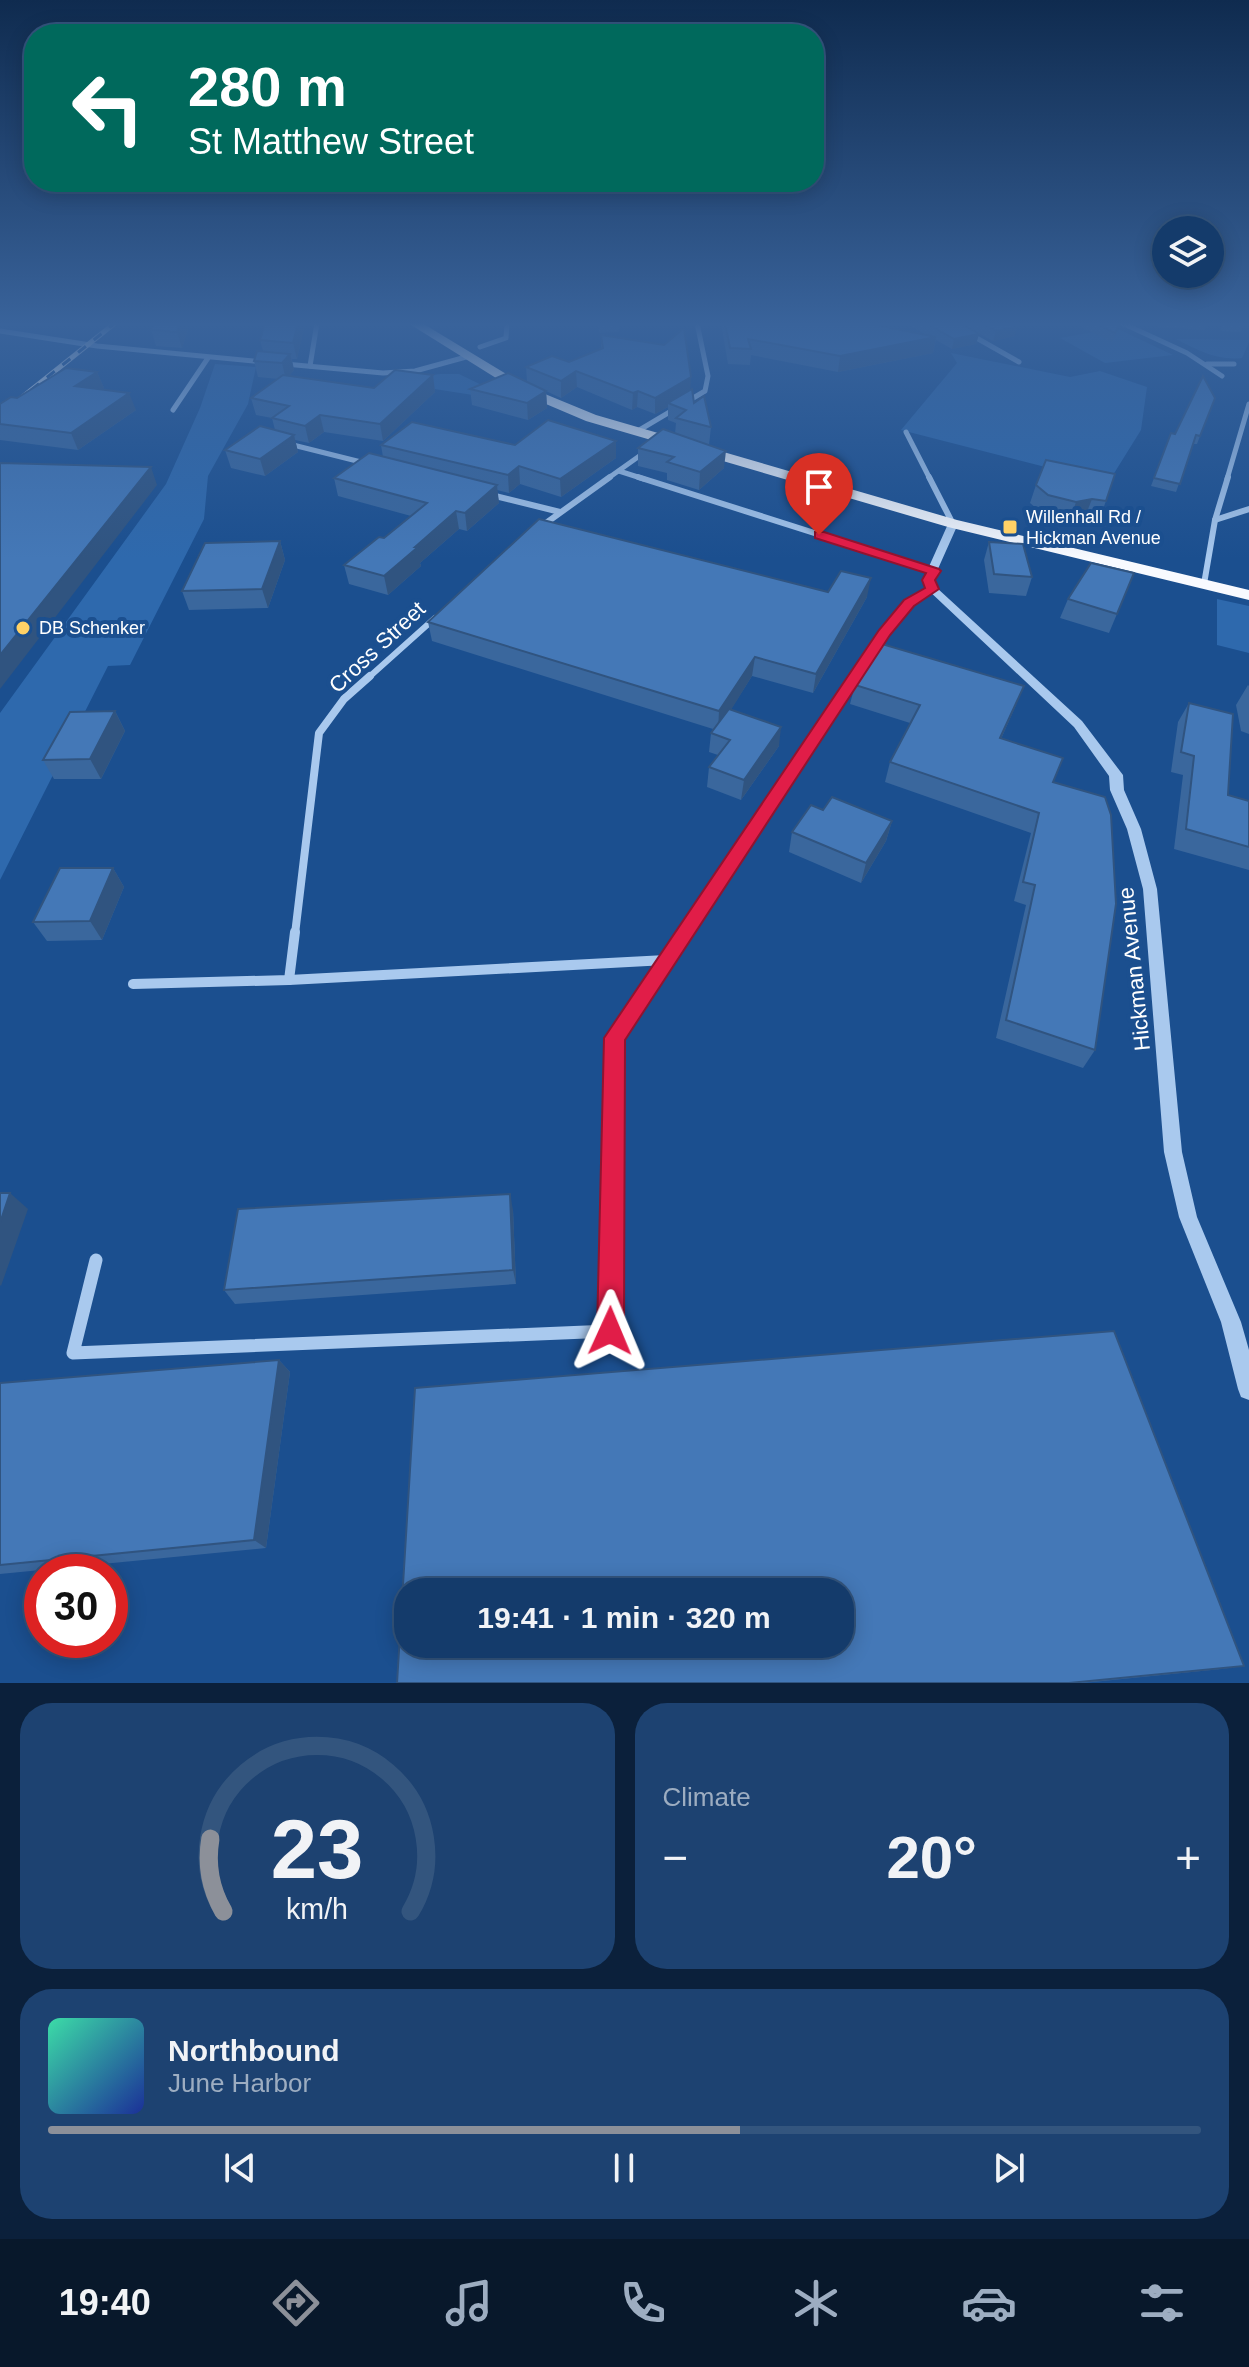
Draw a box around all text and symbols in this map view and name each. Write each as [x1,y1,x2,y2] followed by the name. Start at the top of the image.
[188,55,347,118] text: 280 m
[56,56,160,160] icon: left
[188,121,474,162] text: St Matthew Street
[1152,216,1224,288] map controls
[1152,216,1224,288] button: layers
[785,453,853,535] pin
[797,465,841,509] icon: arrive
[1026,507,1161,548] place label: Willenhall Rd / Hickman Avenue
[1001,518,1019,536] marker: Willenhall Rd / Hickman Avenue
[324,596,430,698] street label: Cross Street
[39,618,145,638] place label: DB Schenker
[14,619,32,637] marker: DB Schenker
[1113,886,1155,1052] street label: Hickman Avenue
[568,1289,652,1373] position arrow
[24,1554,128,1658] speed limit sign: 30
[477,1601,771,1634] text: 19:41 · 1 min · 320 m
[663,1782,751,1812] text: Climate
[271,1803,364,1896] text: 23
[886,1824,977,1891] text: 20°
[663,1833,688,1882] text: −
[1175,1833,1201,1882] text: +
[286,1893,348,1925] text: km/h
[168,2034,340,2067] text: Northbound
[168,2068,311,2098] text: June Harbor
[218,2146,262,2190] icon: previous
[602,2146,646,2190] icon: pause
[987,2146,1031,2190] icon: next
[268,2275,324,2331] icon: directions
[441,2275,497,2331] icon: music
[615,2275,671,2331] icon: phone
[788,2275,844,2331] icon: climate
[961,2275,1017,2331] icon: car
[1134,2275,1190,2331] icon: filters
[59,2282,151,2323] text: 19:40

